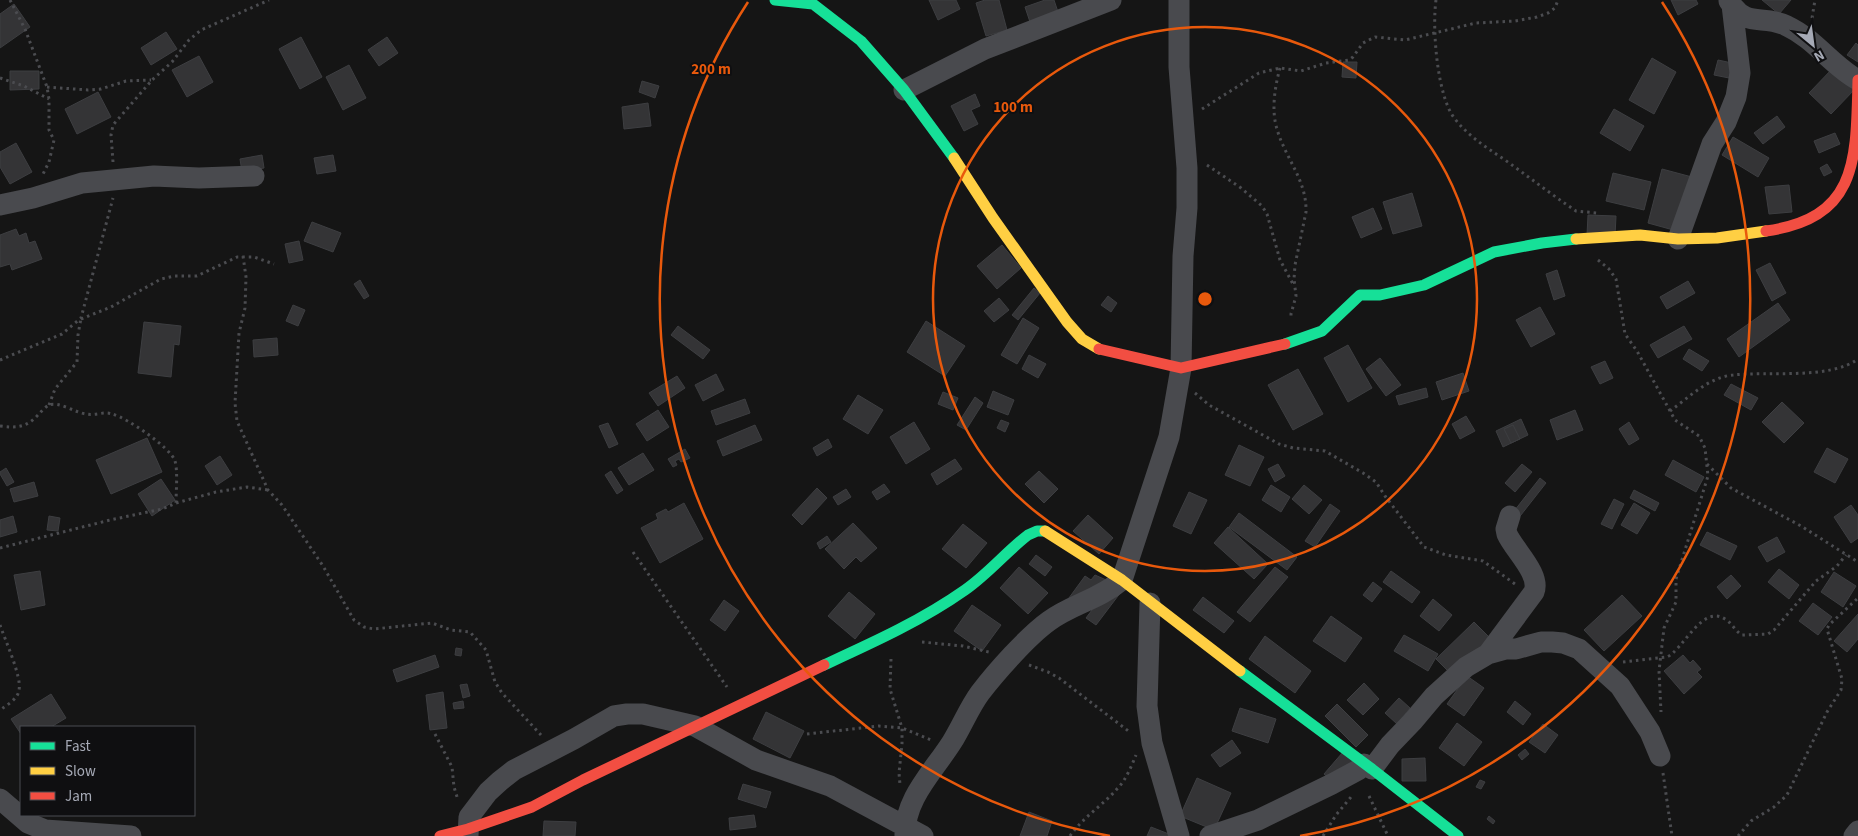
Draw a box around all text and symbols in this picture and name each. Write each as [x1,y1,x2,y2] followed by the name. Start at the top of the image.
[1788,20,1838,70] north arrow
[1810,44,1828,66] text: N
[691,59,731,80] text: 200 m
[993,97,1033,118] text: 100 m
[1196,290,1214,308] centre of rings
[20,726,195,816] legend
[65,736,91,757] text: Fast
[65,761,96,782] text: Slow
[65,786,92,807] text: Jam

